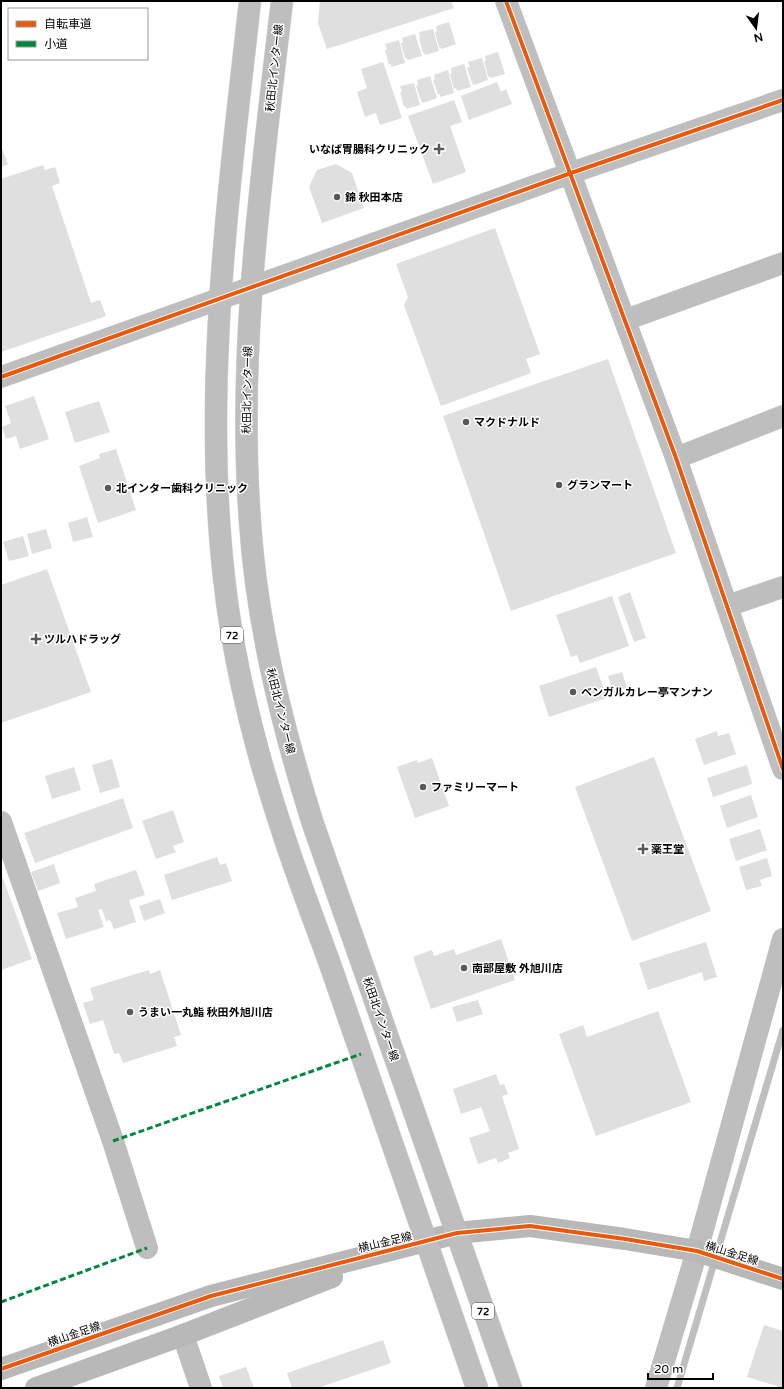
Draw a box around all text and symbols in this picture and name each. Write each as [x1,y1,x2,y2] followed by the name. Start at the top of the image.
[8,8,148,60] legend
[736,8,776,48] north arrow
[44,17,92,31] text: 自転車道
[263,24,286,112] street label: 秋田北インター線
[752,30,764,45] text: N
[44,37,68,51] text: 小道
[309,143,430,156] place label: いなば胃腸科クリニック
[433,143,445,155] marker: いなば胃腸科クリニック
[345,191,403,204] place label: 錦 秋田本店
[332,192,342,202] marker: 錦 秋田本店
[240,346,255,434] street label: 秋田北インター線
[474,416,540,429] place label: マクドナルド
[461,417,471,427] marker: マクドナルド
[567,479,633,492] place label: グランマート
[554,480,564,490] marker: グランマート
[116,482,248,495] place label: 北インター歯科クリニック
[103,483,113,493] marker: 北インター歯科クリニック
[221,627,243,643] road number: 72
[44,633,121,646] place label: ツルハドラッグ
[31,634,41,644] marker: ツルハドラッグ
[264,667,297,755] street label: 秋田北インター線
[581,686,713,699] place label: ベンガルカレー亭マンナン
[568,687,578,697] marker: ベンガルカレー亭マンナン
[431,781,519,794] place label: ファミリーマート
[418,782,428,792] marker: ファミリーマート
[651,843,684,856] place label: 薬王堂
[638,844,648,854] marker: 薬王堂
[472,962,563,975] place label: 南部屋敷 外旭川店
[459,963,469,973] marker: 南部屋敷 外旭川店
[360,975,401,1063] street label: 秋田北インター線
[138,1006,273,1019] place label: うまい一丸鮨 秋田外旭川店
[125,1007,135,1017] marker: うまい一丸鮨 秋田外旭川店
[357,1230,413,1255] street label: 横山金足線
[704,1239,760,1268] street label: 横山金足線
[472,1303,494,1319] road number: 72
[46,1319,102,1350] street label: 横山金足線
[648,1355,713,1381] scale bar
[654,1362,683,1376] text: 20 m

